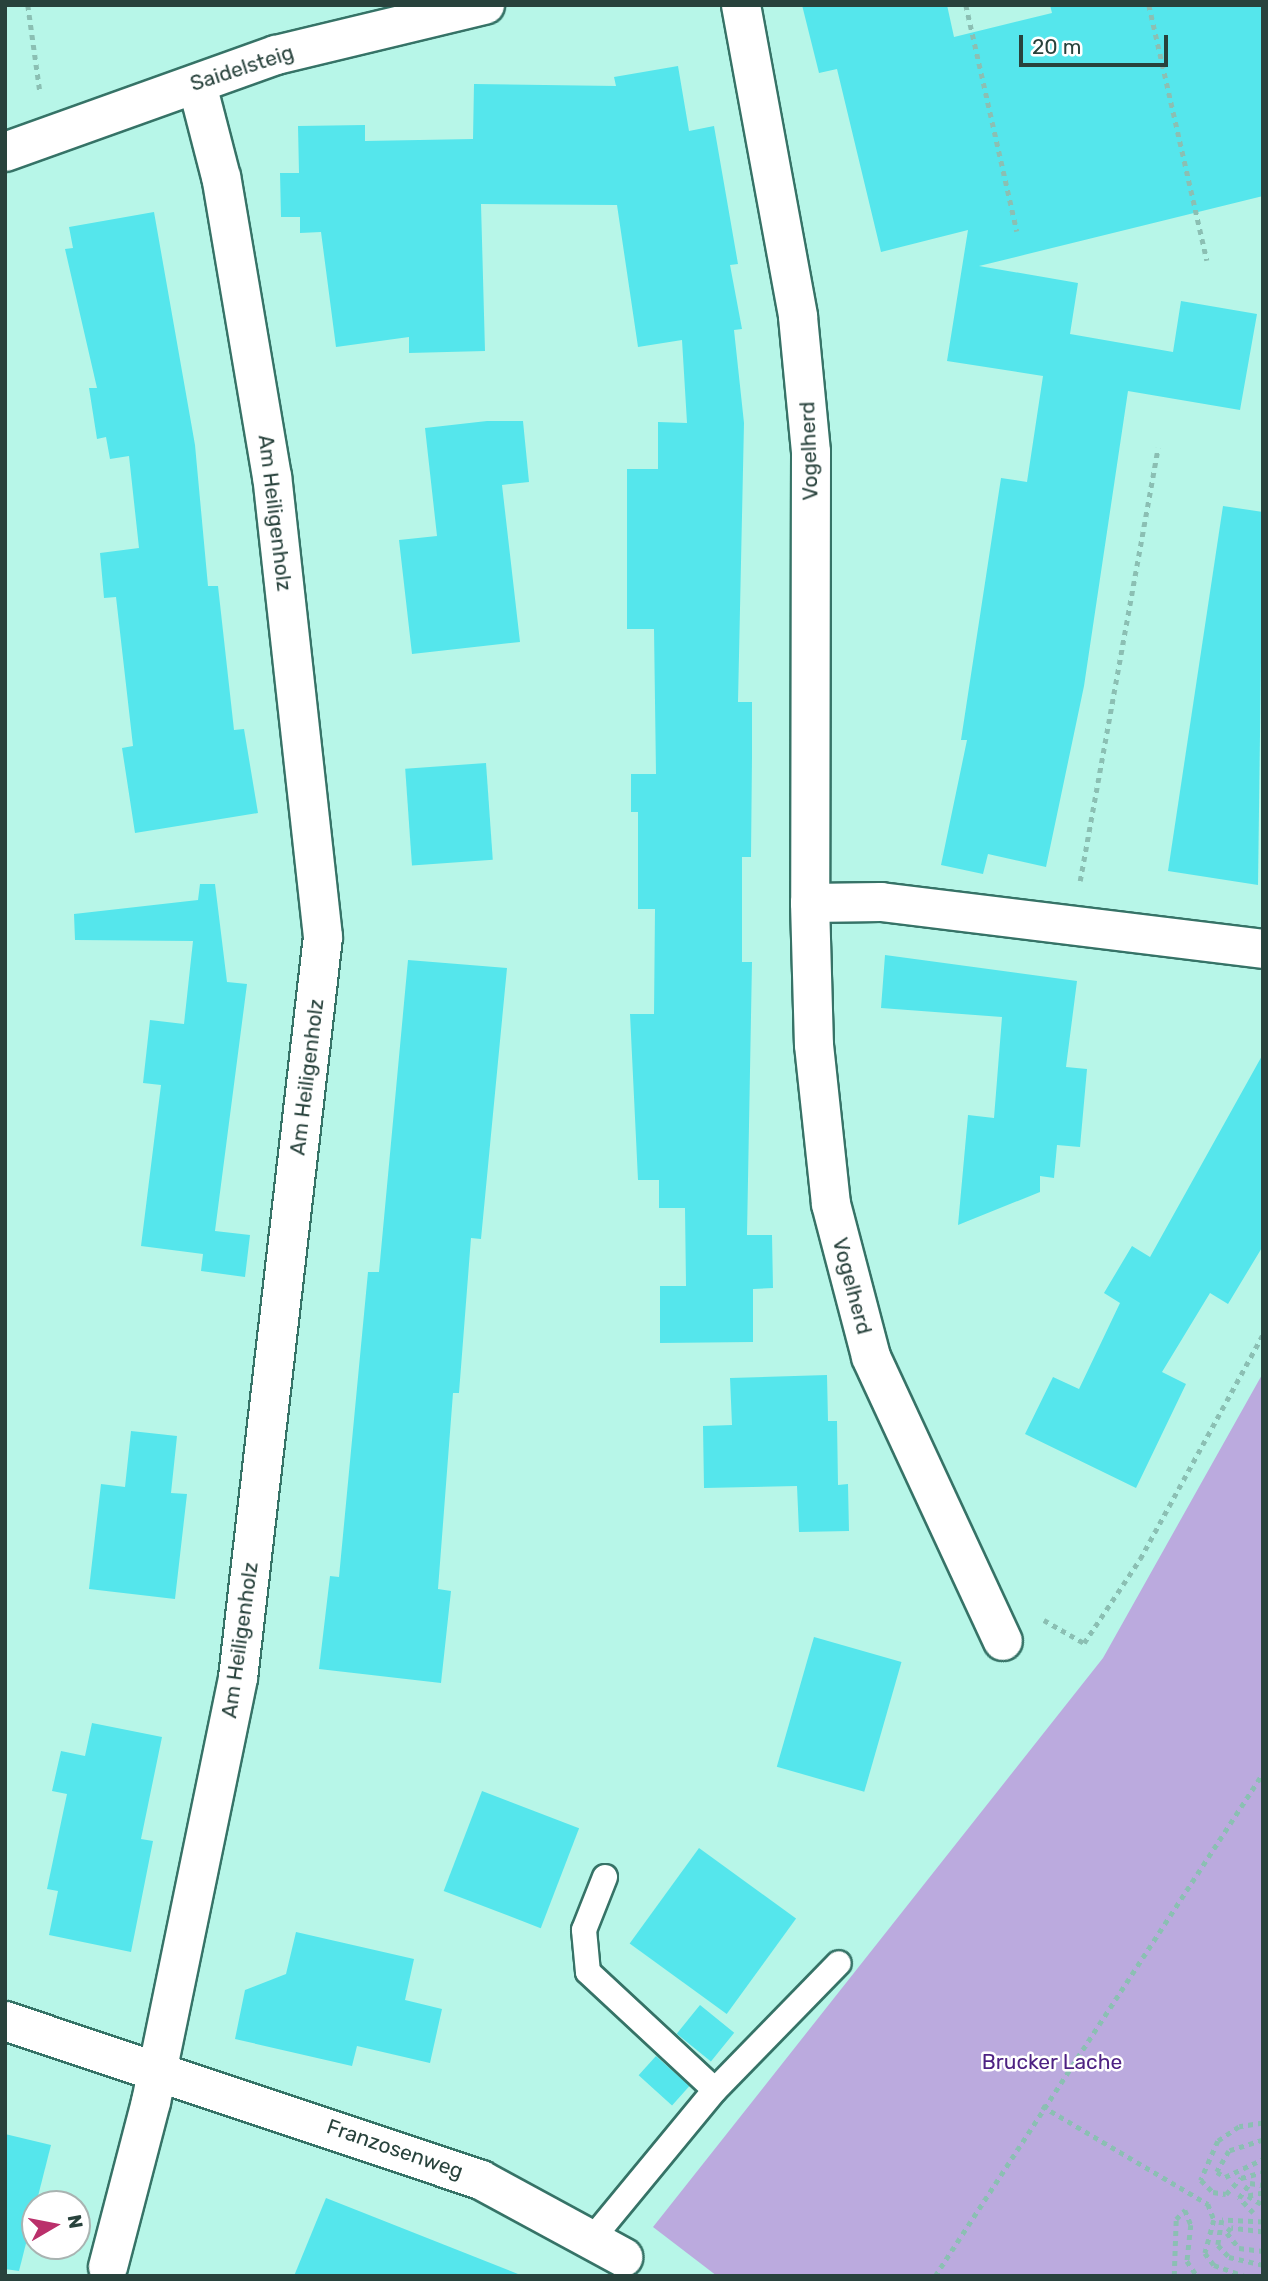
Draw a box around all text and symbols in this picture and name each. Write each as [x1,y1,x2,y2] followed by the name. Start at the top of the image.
[1023,21,1172,65] scale bar
[1032,34,1081,59] text: 20 m
[187,39,297,97] street label: Saidelsteig
[795,401,823,501] street label: Vogelherd
[253,433,297,593] street label: Am Heiligenholz
[285,997,329,1157] street label: Am Heiligenholz
[827,1235,877,1337] street label: Vogelherd
[217,1560,263,1720] street label: Am Heiligenholz
[981,2049,1123,2075] park label: Brucker Lache
[323,2114,467,2184] street label: Franzosenweg
[21,2190,91,2260] north arrow
[63,2213,88,2230] text: N

